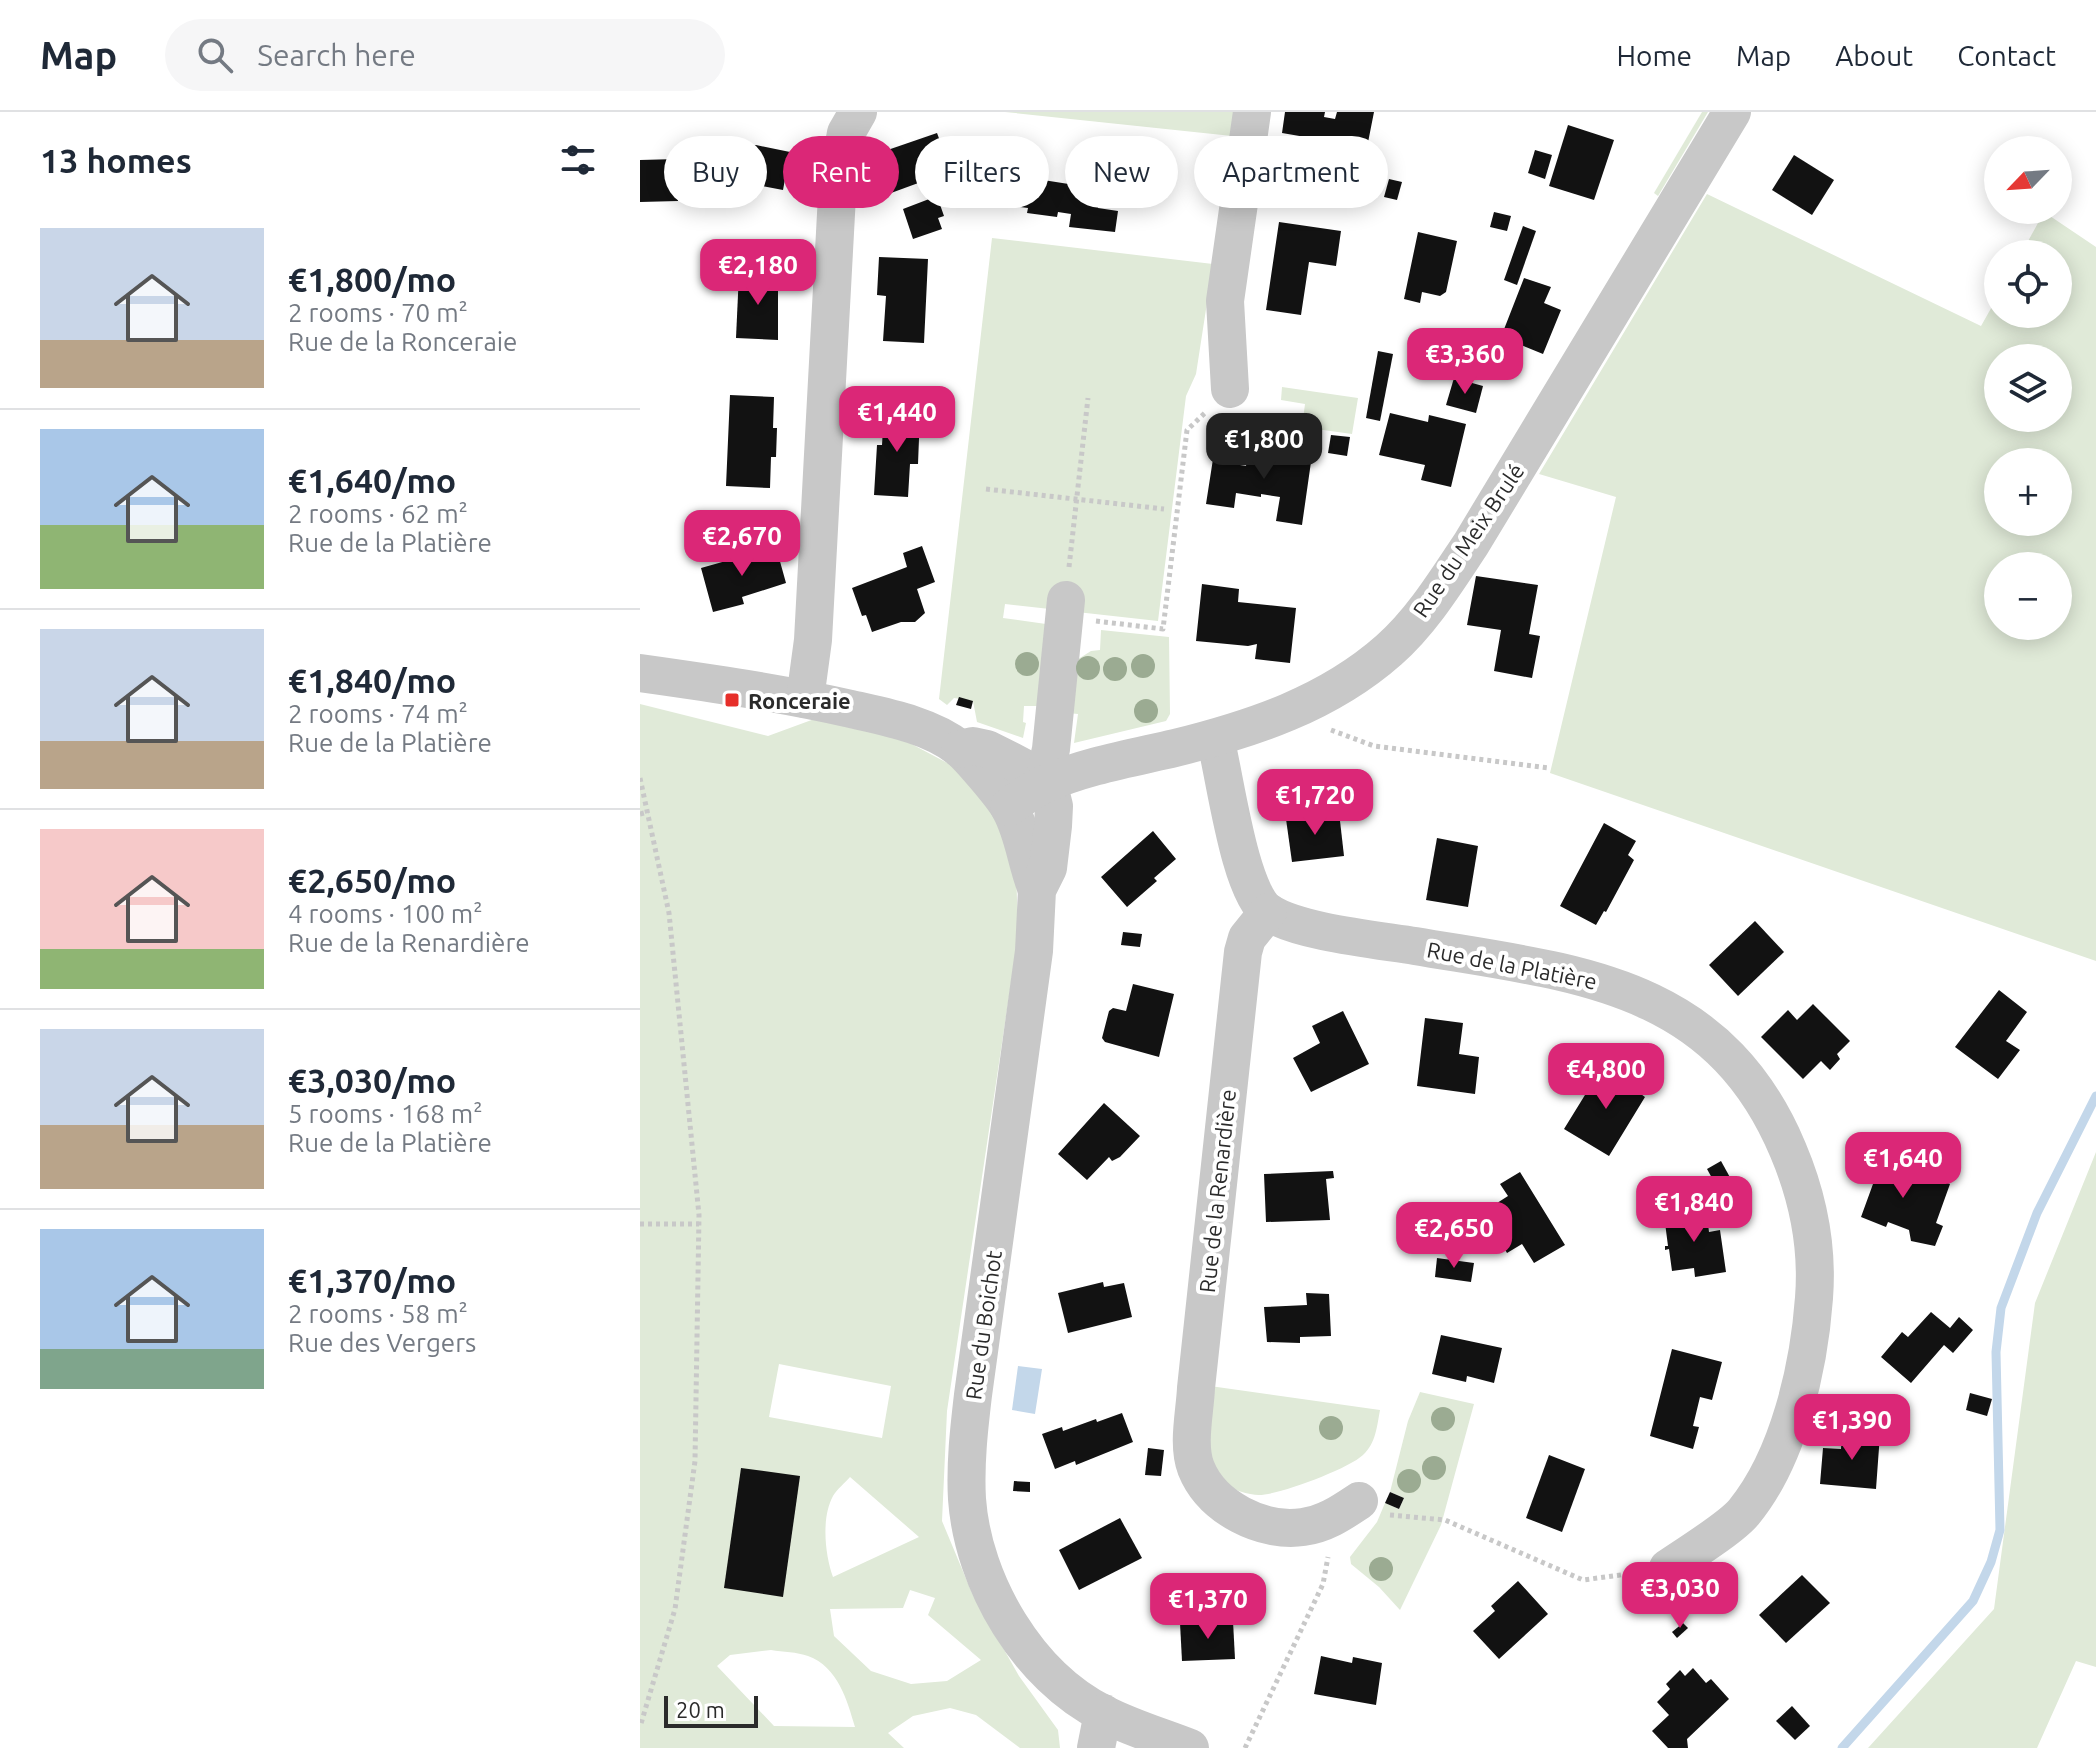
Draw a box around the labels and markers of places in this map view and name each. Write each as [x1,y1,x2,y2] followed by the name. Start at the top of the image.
[693,239,823,307] pin: €2,180
[1400,328,1530,396] pin: €3,360
[832,386,962,454] pin: €1,440
[1199,413,1329,481] pin: €1,800
[677,510,807,578] pin: €2,670
[748,688,851,713] place label: Ronceraie
[723,691,741,709] marker: Ronceraie
[1250,769,1380,837] pin: €1,720
[1541,1043,1671,1111] pin: €4,800
[1838,1132,1968,1200] pin: €1,640
[1629,1176,1759,1244] pin: €1,840
[1389,1202,1519,1270] pin: €2,650
[1787,1394,1917,1462] pin: €1,390
[1615,1562,1745,1630] pin: €3,030
[1143,1573,1273,1641] pin: €1,370

